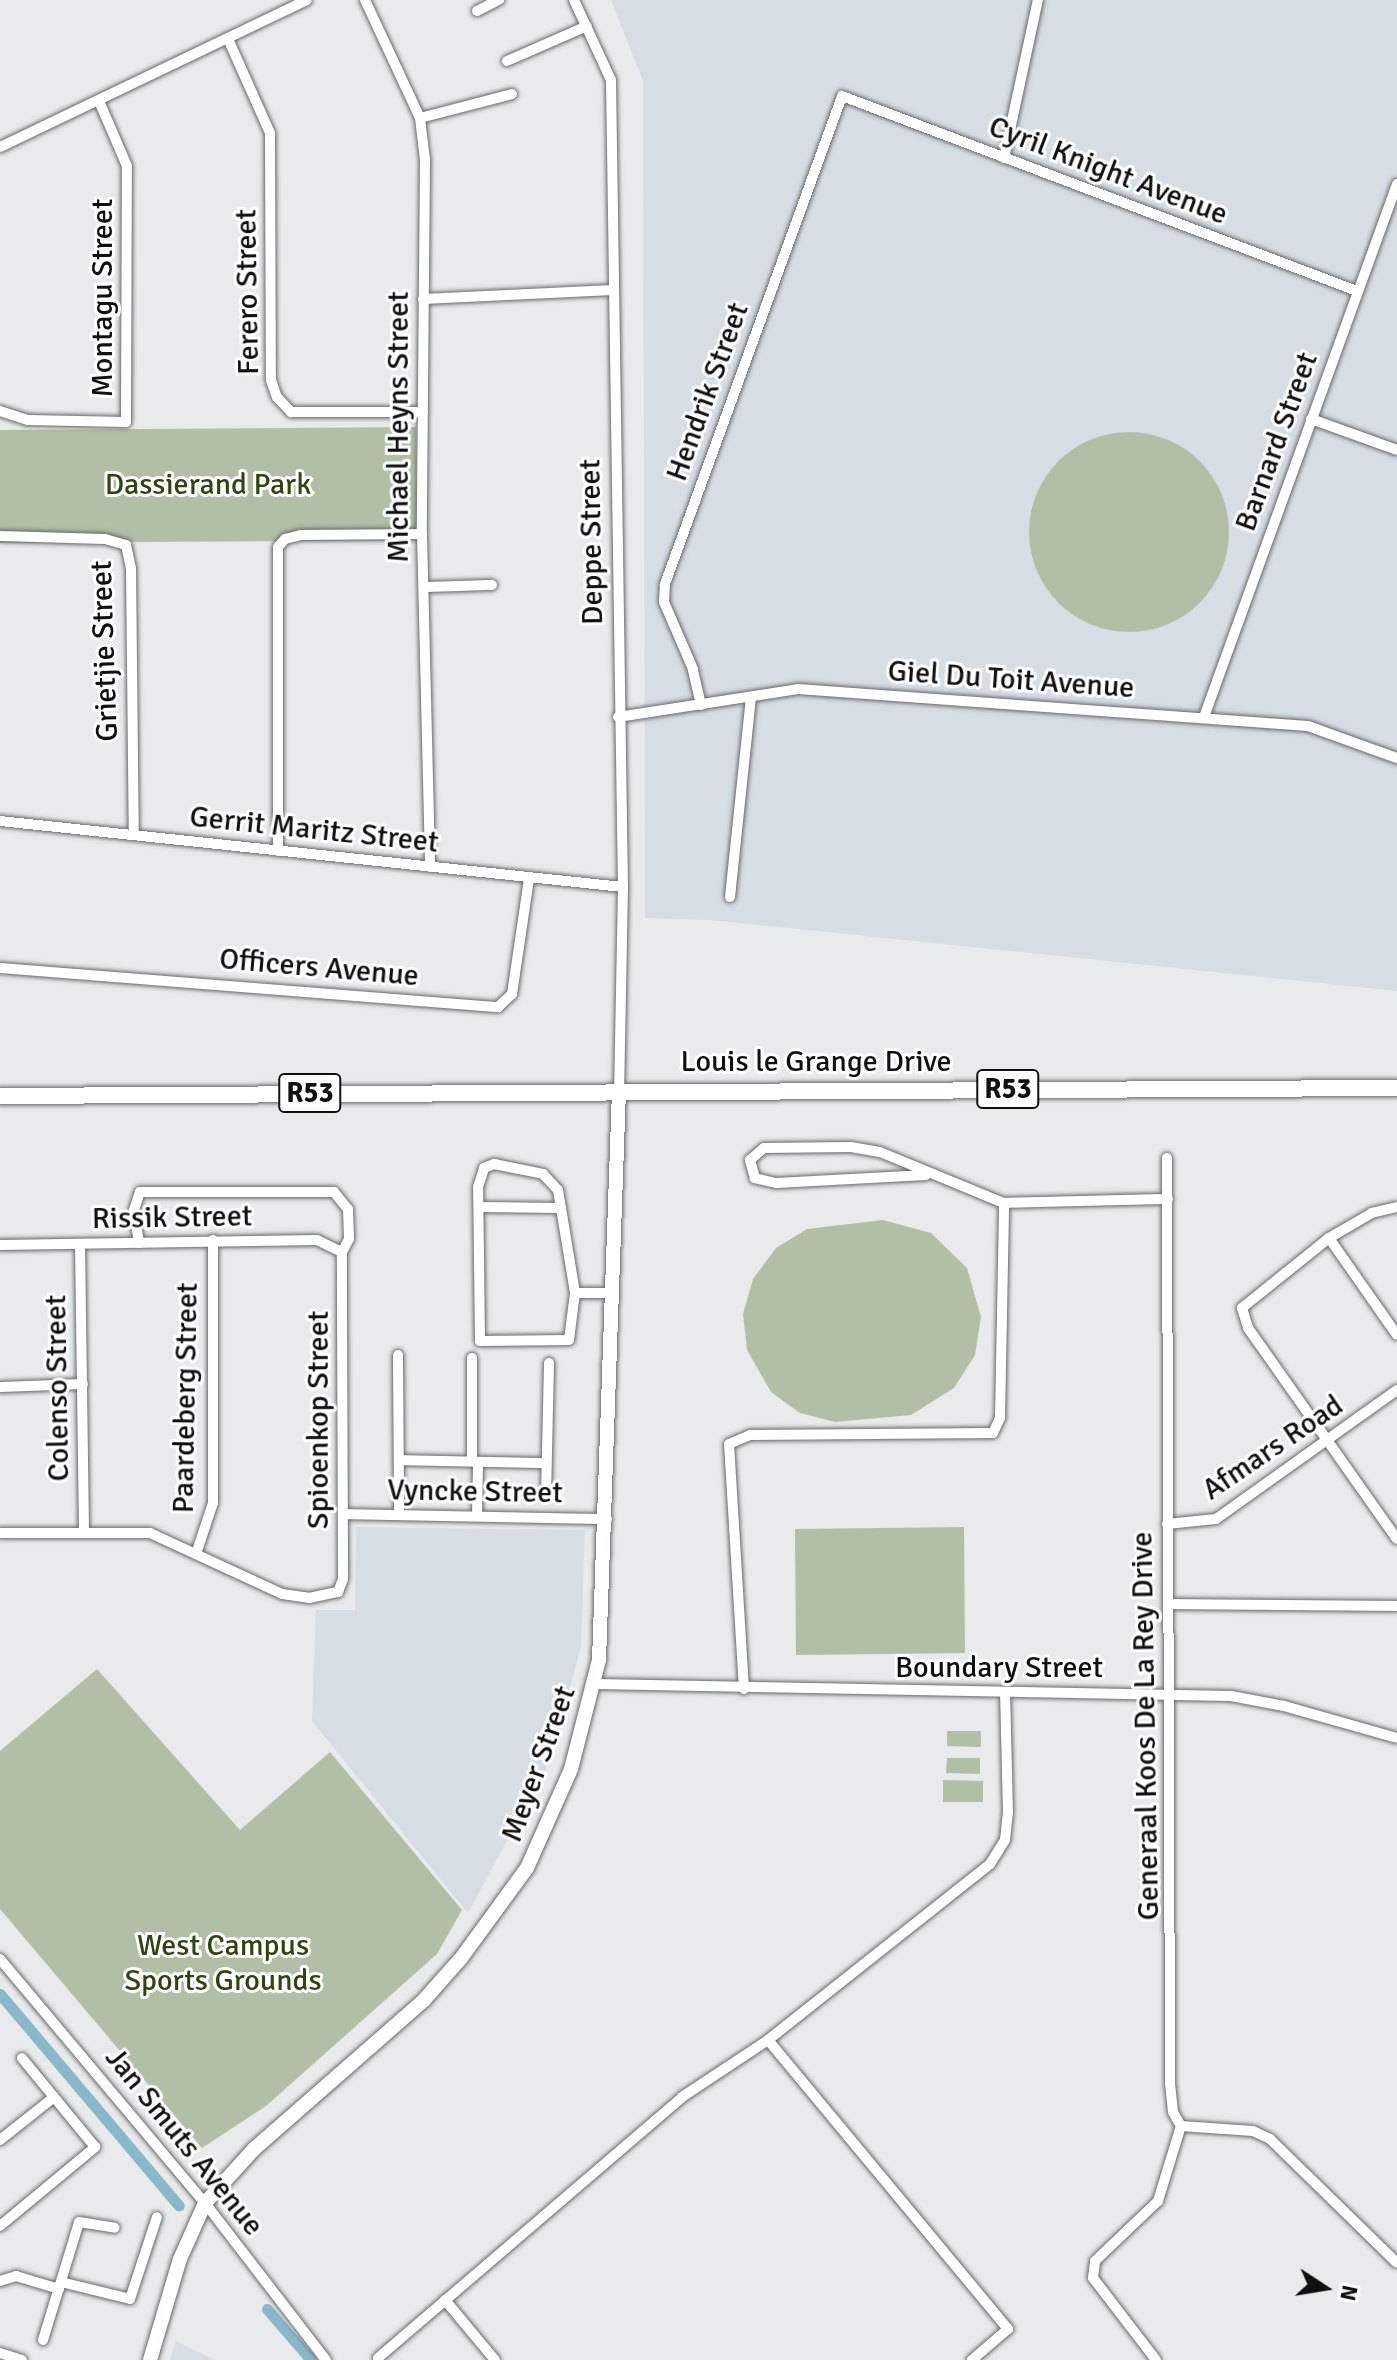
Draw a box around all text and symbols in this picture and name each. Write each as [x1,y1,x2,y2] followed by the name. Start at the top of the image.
[984,109,1232,233] street label: Cyril Knight Avenue
[85,199,121,397] street label: Montagu Street
[229,209,267,375] street label: Ferero Street
[381,291,417,563] street label: Michael Heyns Street
[659,298,757,486] street label: Hendrik Street
[1228,348,1326,536] street label: Barnard Street
[573,459,611,625] street label: Deppe Street
[105,467,311,503] park label: Dassierand Park
[84,560,126,742] street label: Grietjie Street
[887,653,1135,707] street label: Giel Du Toit Avenue
[188,799,440,861] street label: Gerrit Maritz Street
[218,941,420,995] street label: Officers Avenue
[680,1044,952,1080] street label: Louis le Grange Drive
[976,1065,1040,1113] road number: R53
[278,1069,342,1117] road number: R53
[92,1199,252,1237] street label: Rissik Street
[166,1282,206,1514] street label: Paardeberg Street
[38,1294,78,1482] street label: Colenso Street
[301,1311,337,1529] street label: Spioenkop Street
[1196,1388,1350,1508] street label: Afmars Road
[387,1472,563,1512] street label: Vyncke Street
[1125,1531,1167,1921] street label: Generaal Koos De La Rey Drive
[895,1650,1103,1686] street label: Boundary Street
[494,1681,584,1847] street label: Meyer Street
[124,1928,322,1998] park label: West Campus Sports Grounds
[97,2041,271,2243] street label: Jan Smuts Avenue
[1285,2248,1365,2328] north arrow
[1334,2283,1364,2303] text: N

